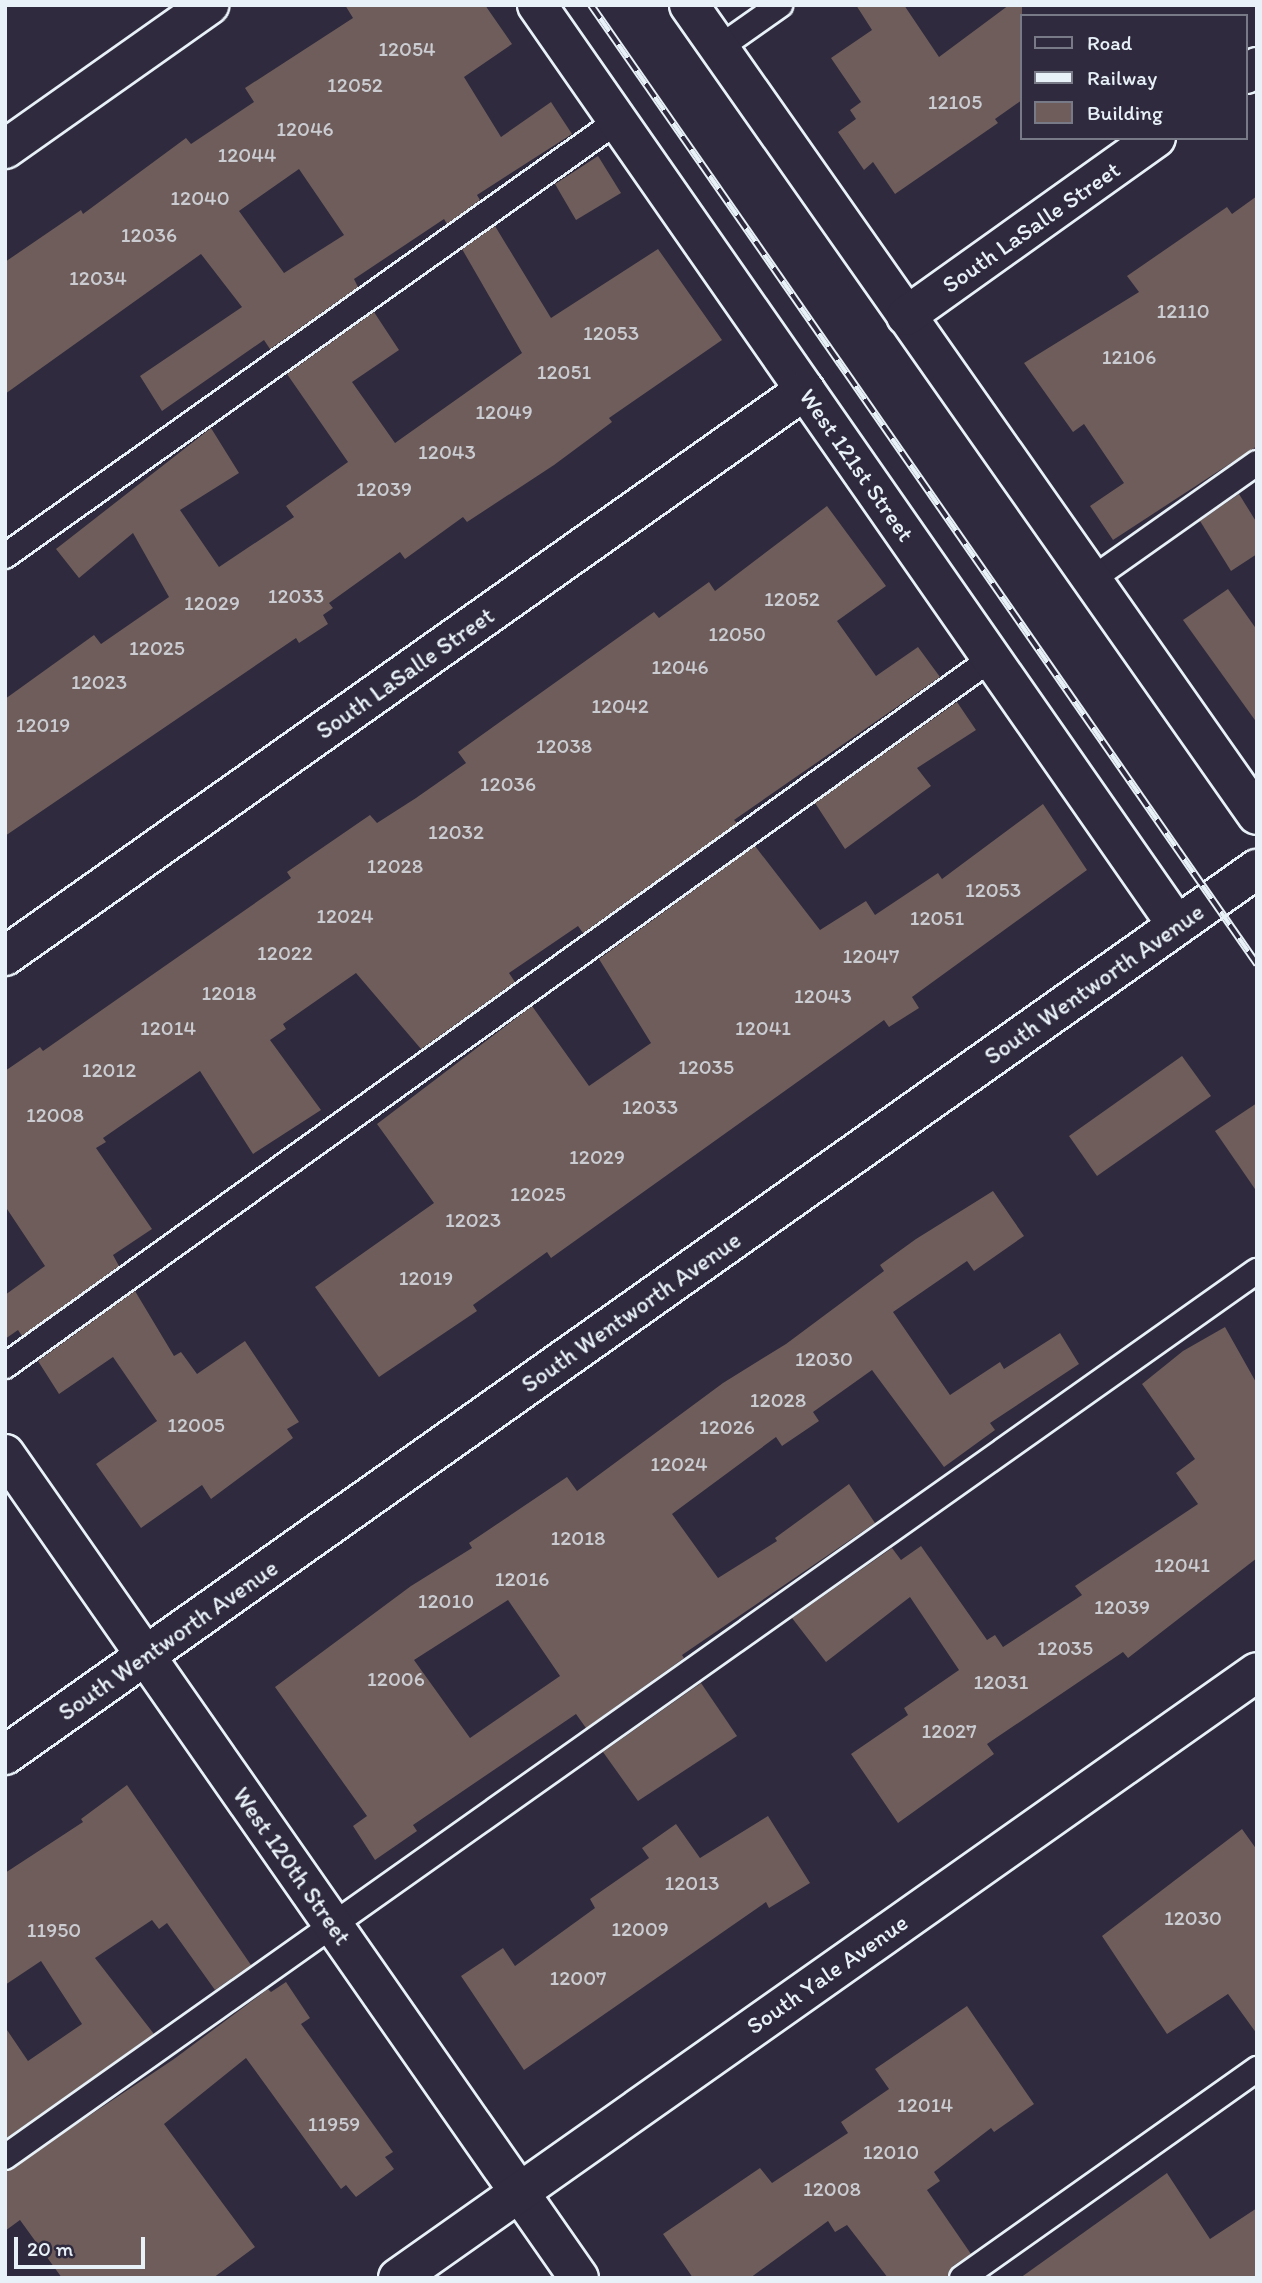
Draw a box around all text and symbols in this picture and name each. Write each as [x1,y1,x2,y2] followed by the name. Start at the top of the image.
[1020,14,1248,140] legend
[1087,30,1132,55] text: Road
[378,36,436,62] house number: 12054
[1087,65,1157,90] text: Railway
[327,72,383,98] house number: 12052
[928,89,982,115] house number: 12105
[1087,100,1163,125] text: Building
[276,116,334,142] house number: 12046
[218,142,276,168] house number: 12044
[937,155,1125,299] street label: South LaSalle Street
[170,185,230,211] house number: 12040
[121,222,177,248] house number: 12036
[69,265,127,291] house number: 12034
[1156,298,1210,324] house number: 12110
[583,320,639,346] house number: 12053
[1102,344,1156,370] house number: 12106
[537,359,591,385] house number: 12051
[794,383,920,547] street label: West 121st Street
[475,399,533,425] house number: 12049
[418,439,476,465] house number: 12043
[356,476,412,502] house number: 12039
[268,583,324,609] house number: 12033
[764,586,820,612] house number: 12052
[184,590,240,616] house number: 12029
[311,601,499,745] street label: South LaSalle Street
[708,621,766,647] house number: 12050
[129,635,185,661] house number: 12025
[651,654,709,680] house number: 12046
[71,669,127,695] house number: 12023
[591,693,649,719] house number: 12042
[16,712,70,738] house number: 12019
[536,733,592,759] house number: 12038
[480,771,536,797] house number: 12036
[428,819,484,845] house number: 12032
[367,853,423,879] house number: 12028
[965,877,1021,903] house number: 12053
[979,898,1209,1070] street label: South Wentworth Avenue
[316,903,374,929] house number: 12024
[910,905,964,931] house number: 12051
[257,940,313,966] house number: 12022
[843,943,899,969] house number: 12047
[202,980,256,1006] house number: 12018
[794,983,852,1009] house number: 12043
[140,1015,196,1041] house number: 12014
[735,1015,791,1041] house number: 12041
[678,1054,734,1080] house number: 12035
[82,1057,136,1083] house number: 12012
[622,1094,678,1120] house number: 12033
[26,1102,84,1128] house number: 12008
[569,1144,625,1170] house number: 12029
[510,1181,566,1207] house number: 12025
[445,1207,501,1233] house number: 12023
[516,1226,746,1398] street label: South Wentworth Avenue
[399,1265,453,1291] house number: 12019
[795,1346,853,1372] house number: 12030
[750,1387,806,1413] house number: 12028
[167,1412,225,1438] house number: 12005
[699,1414,755,1440] house number: 12026
[650,1451,708,1477] house number: 12024
[551,1525,605,1551] house number: 12018
[1154,1552,1210,1578] house number: 12041
[53,1554,283,1726] street label: South Wentworth Avenue
[495,1566,549,1592] house number: 12016
[418,1588,474,1614] house number: 12010
[1094,1594,1150,1620] house number: 12039
[1037,1635,1093,1661] house number: 12035
[367,1666,425,1692] house number: 12006
[974,1669,1028,1695] house number: 12031
[921,1718,977,1744] house number: 12027
[227,1782,357,1950] street label: West 120th Street
[665,1870,719,1896] house number: 12013
[1164,1905,1222,1931] house number: 12030
[741,1908,913,2040] street label: South Yale Avenue
[611,1916,669,1942] house number: 12009
[27,1917,81,1943] house number: 11950
[549,1965,607,1991] house number: 12007
[897,2092,953,2118] house number: 12014
[308,2111,360,2137] house number: 11959
[863,2139,919,2165] house number: 12010
[803,2176,861,2202] house number: 12008
[18,2224,149,2268] scale bar
[27,2236,73,2261] text: 20 m

